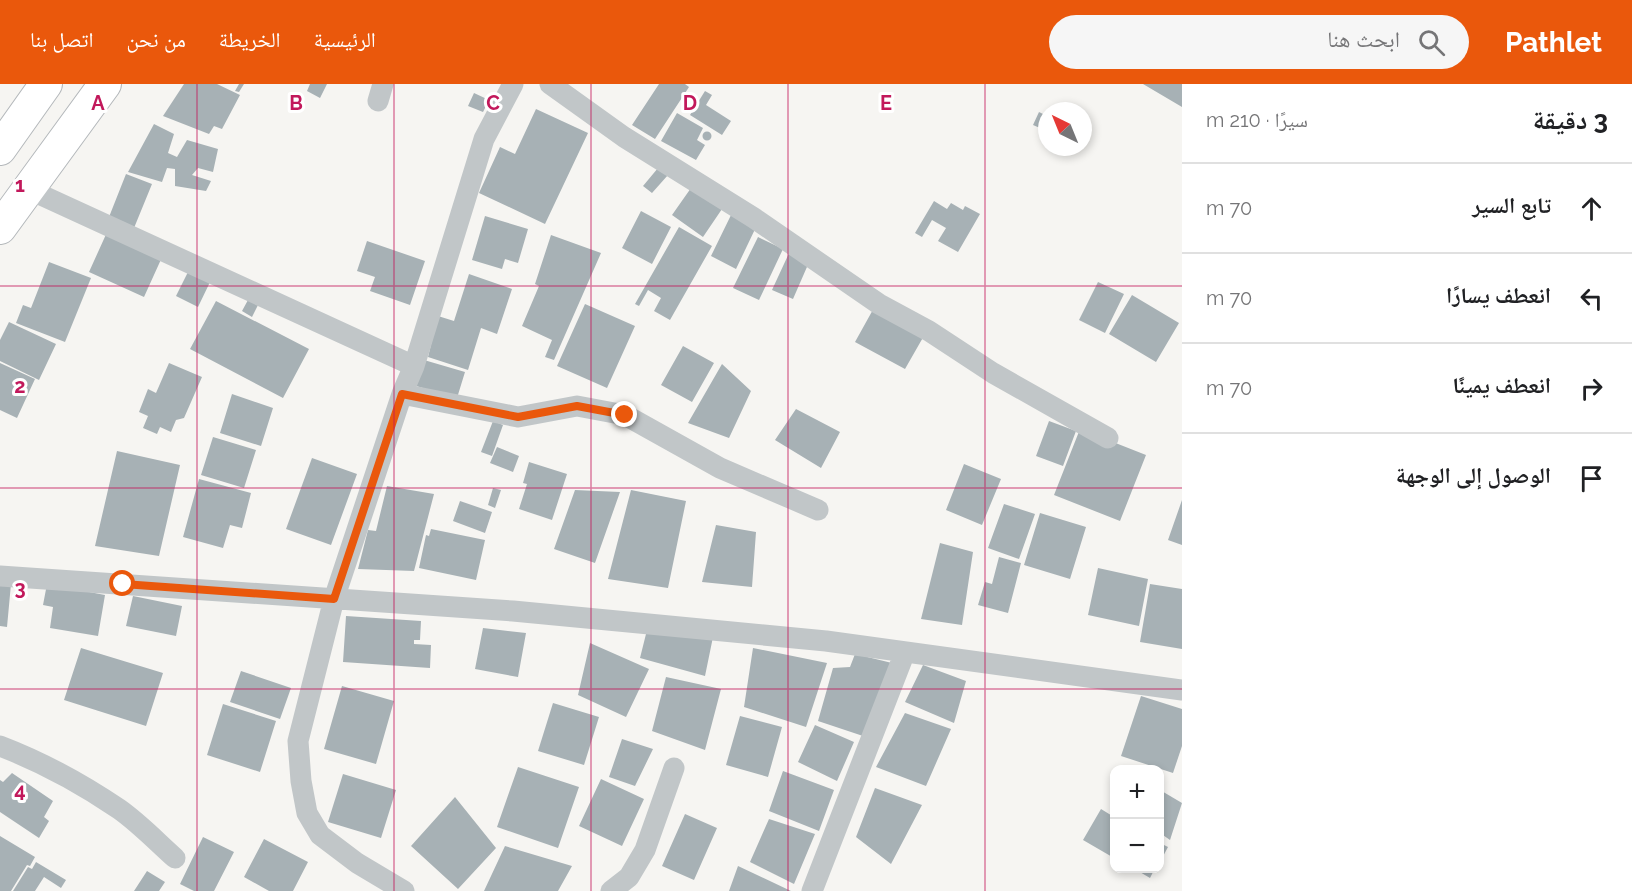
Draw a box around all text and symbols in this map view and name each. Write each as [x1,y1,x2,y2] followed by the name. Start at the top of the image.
[1049,15,1469,69] search box
[1327,26,1400,52] text: ابحث هنا
[1415,26,1448,59] icon: search
[1505,26,1602,59] text: Pathlet
[30,27,94,52] text: اتصل بنا
[127,27,186,52] text: من نحن
[219,27,281,52] text: الخريطة
[314,27,376,52] text: الرئيسية
[91,91,105,115] text: A
[289,91,303,115] text: B
[486,91,500,115] text: C
[683,91,697,115] text: D
[880,91,892,115] text: E
[1038,102,1092,156] north arrow
[1533,105,1608,135] text: 3 دقيقة
[1206,108,1308,132] text: سيرًا · 210 m
[15,173,25,197] text: 1
[1472,192,1551,218] text: تابع السير
[1575,192,1608,225] icon: ahead
[1206,196,1252,220] text: 70 m
[1446,282,1551,308] text: انعطف يسارًا
[1575,282,1608,315] icon: left
[1206,286,1252,310] text: 70 m
[1452,372,1551,398] text: انعطف يمينًا
[1575,372,1608,405] icon: right
[14,374,26,398] text: 2
[1206,376,1252,400] text: 70 m
[611,401,637,427] route end
[1396,462,1551,488] text: الوصول إلى الوجهة
[1575,462,1608,495] icon: arrive
[109,570,135,596] route start
[14,576,26,600] text: 3
[1110,765,1164,873] map controls
[1110,765,1164,819] button: +
[14,778,26,802] text: 4
[1110,819,1164,873] button: −

